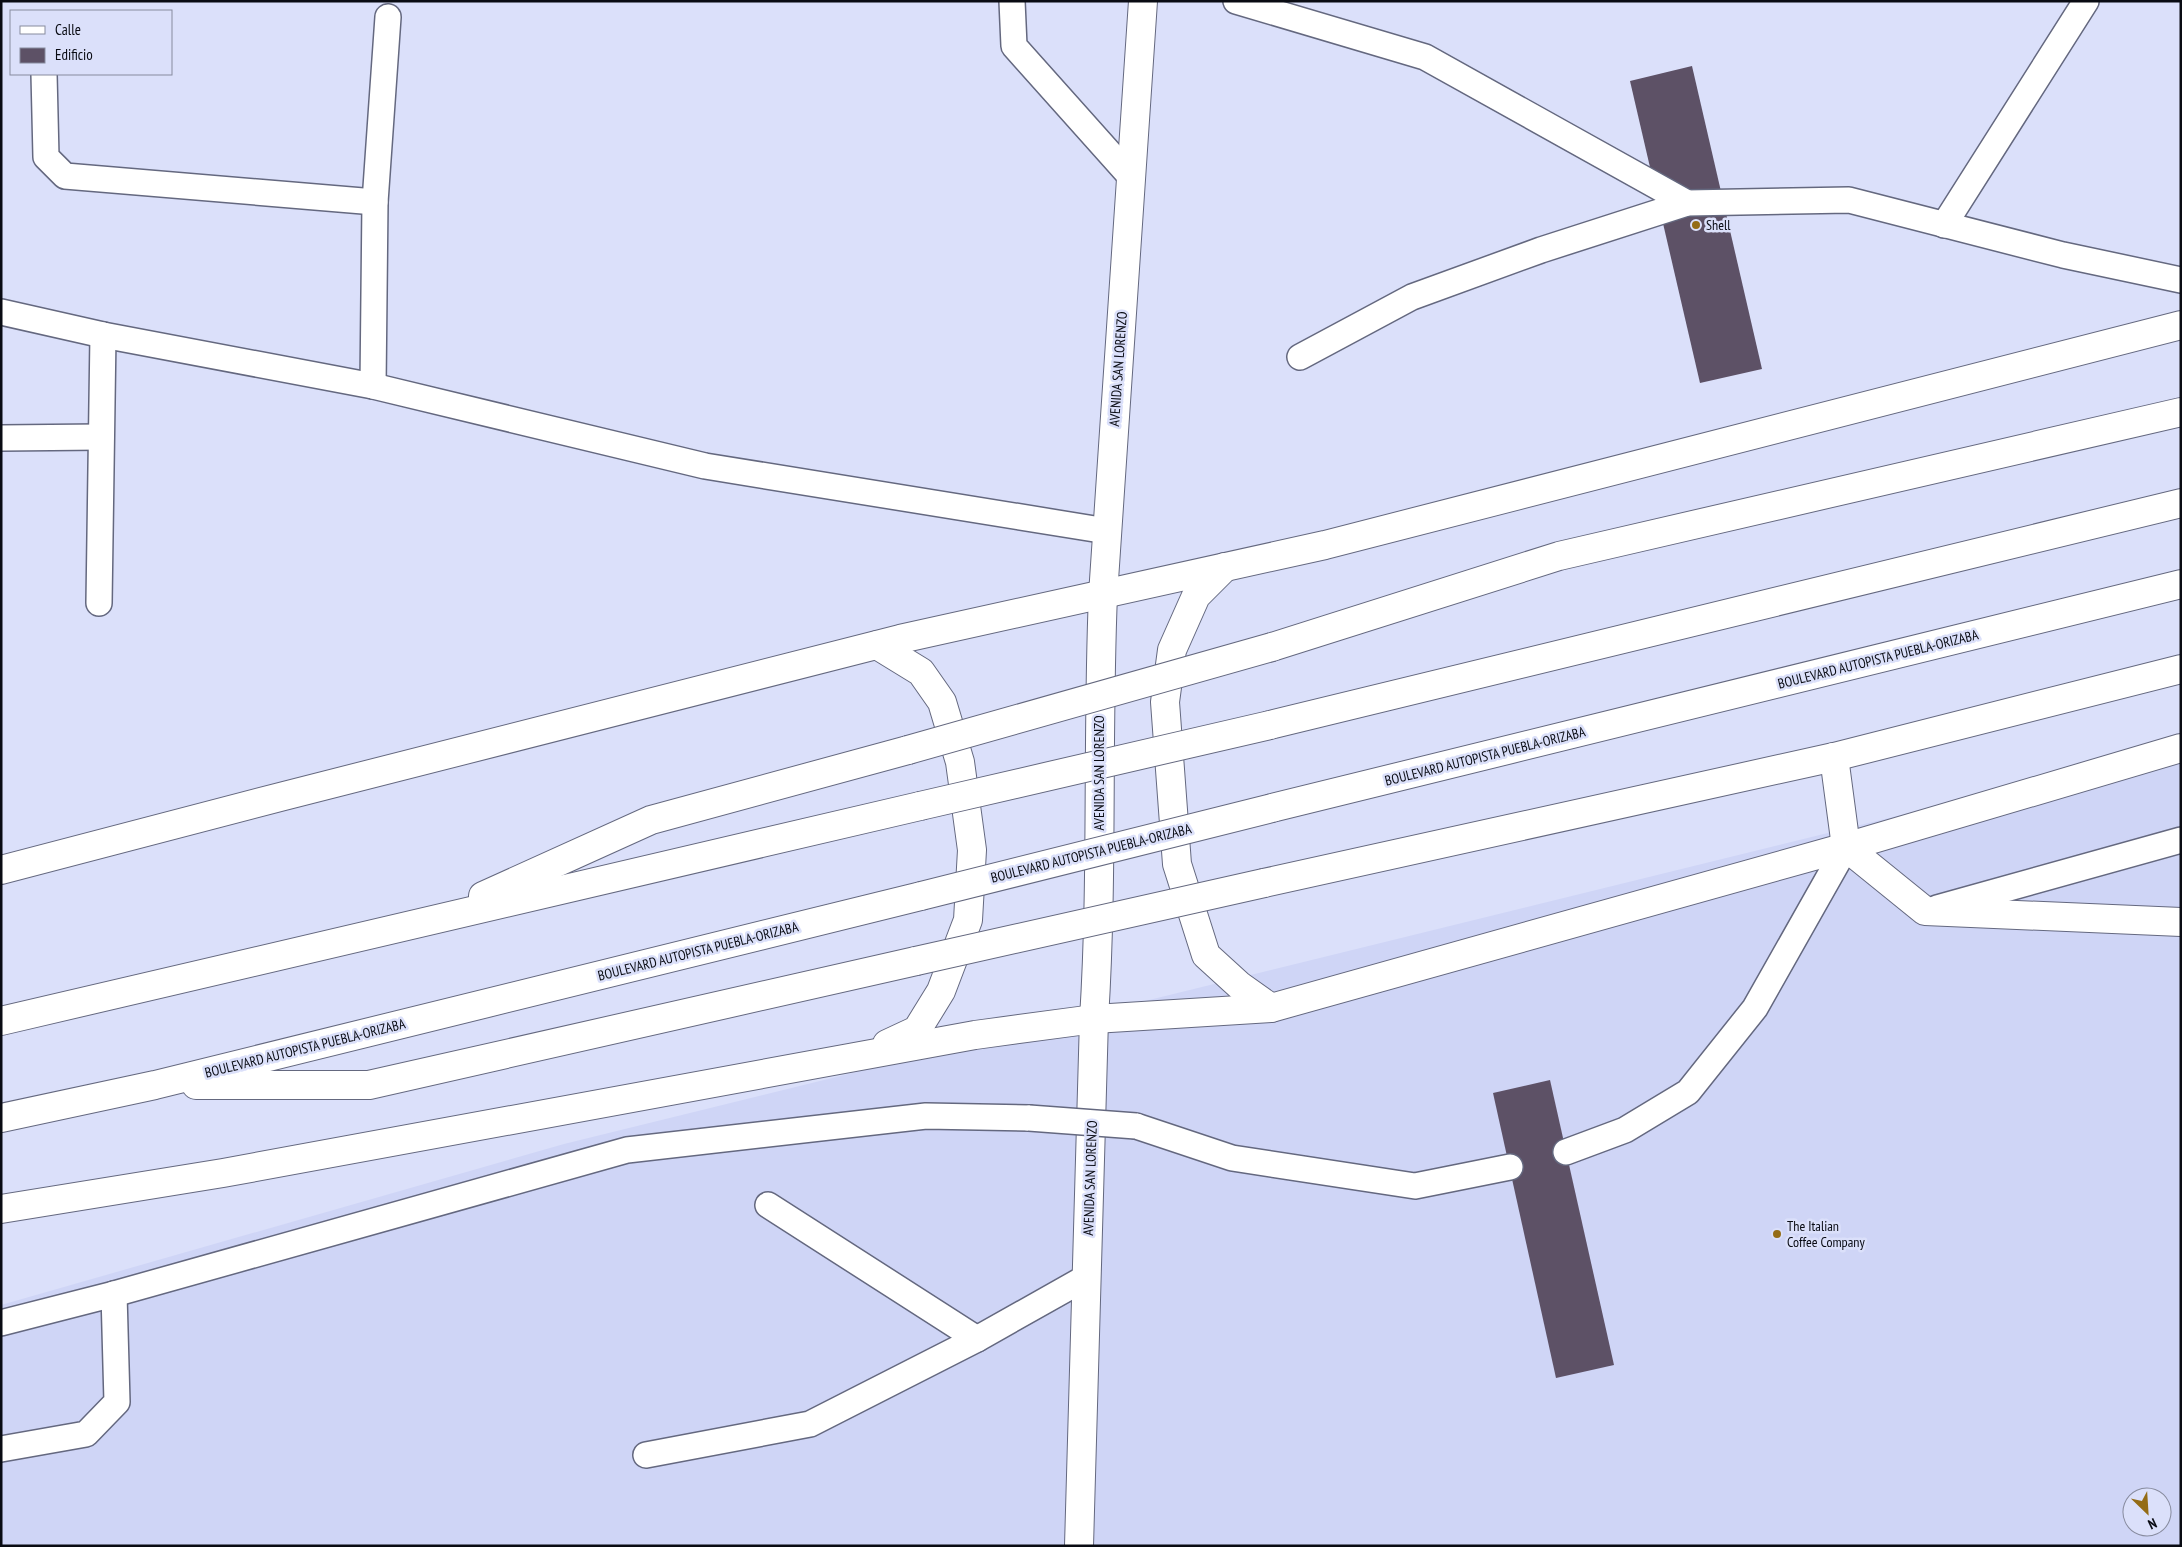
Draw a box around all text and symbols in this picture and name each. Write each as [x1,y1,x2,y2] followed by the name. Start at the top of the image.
[10,10,172,75] legend
[55,20,81,39] text: Calle
[55,45,93,64] text: Edificio
[1706,216,1731,234] place label: Shell
[1690,219,1702,231] marker: Shell
[1105,311,1131,427] street label: AVENIDA SAN LORENZO
[1776,625,1980,693] street label: BOULEVARD AUTOPISTA PUEBLA-ORIZABA
[1090,715,1108,831] street label: AVENIDA SAN LORENZO
[1383,722,1587,790] street label: BOULEVARD AUTOPISTA PUEBLA-ORIZABA
[989,819,1193,887] street label: BOULEVARD AUTOPISTA PUEBLA-ORIZABA
[596,917,800,985] street label: BOULEVARD AUTOPISTA PUEBLA-ORIZABA
[203,1014,407,1082] street label: BOULEVARD AUTOPISTA PUEBLA-ORIZABA
[1079,1120,1101,1236] street label: AVENIDA SAN LORENZO
[1787,1217,1865,1251] place label: The Italian Coffee Company
[1771,1228,1783,1240] marker: The Italian Coffee Company
[2122,1487,2172,1537] north arrow
[2145,1514,2160,1534] text: N

